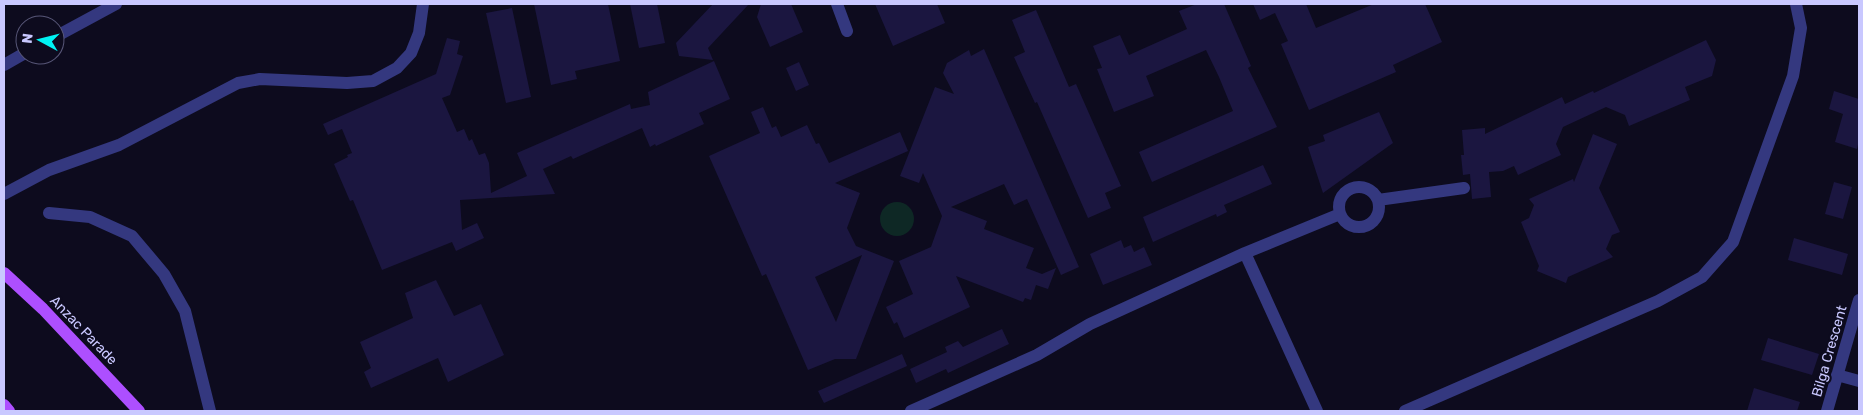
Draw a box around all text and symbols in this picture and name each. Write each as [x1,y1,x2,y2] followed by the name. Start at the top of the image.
[15,15,65,65] north arrow
[19,32,37,45] text: N
[46,292,121,369] street label: Anzac Parade
[1808,303,1851,399] street label: Bilga Crescent

